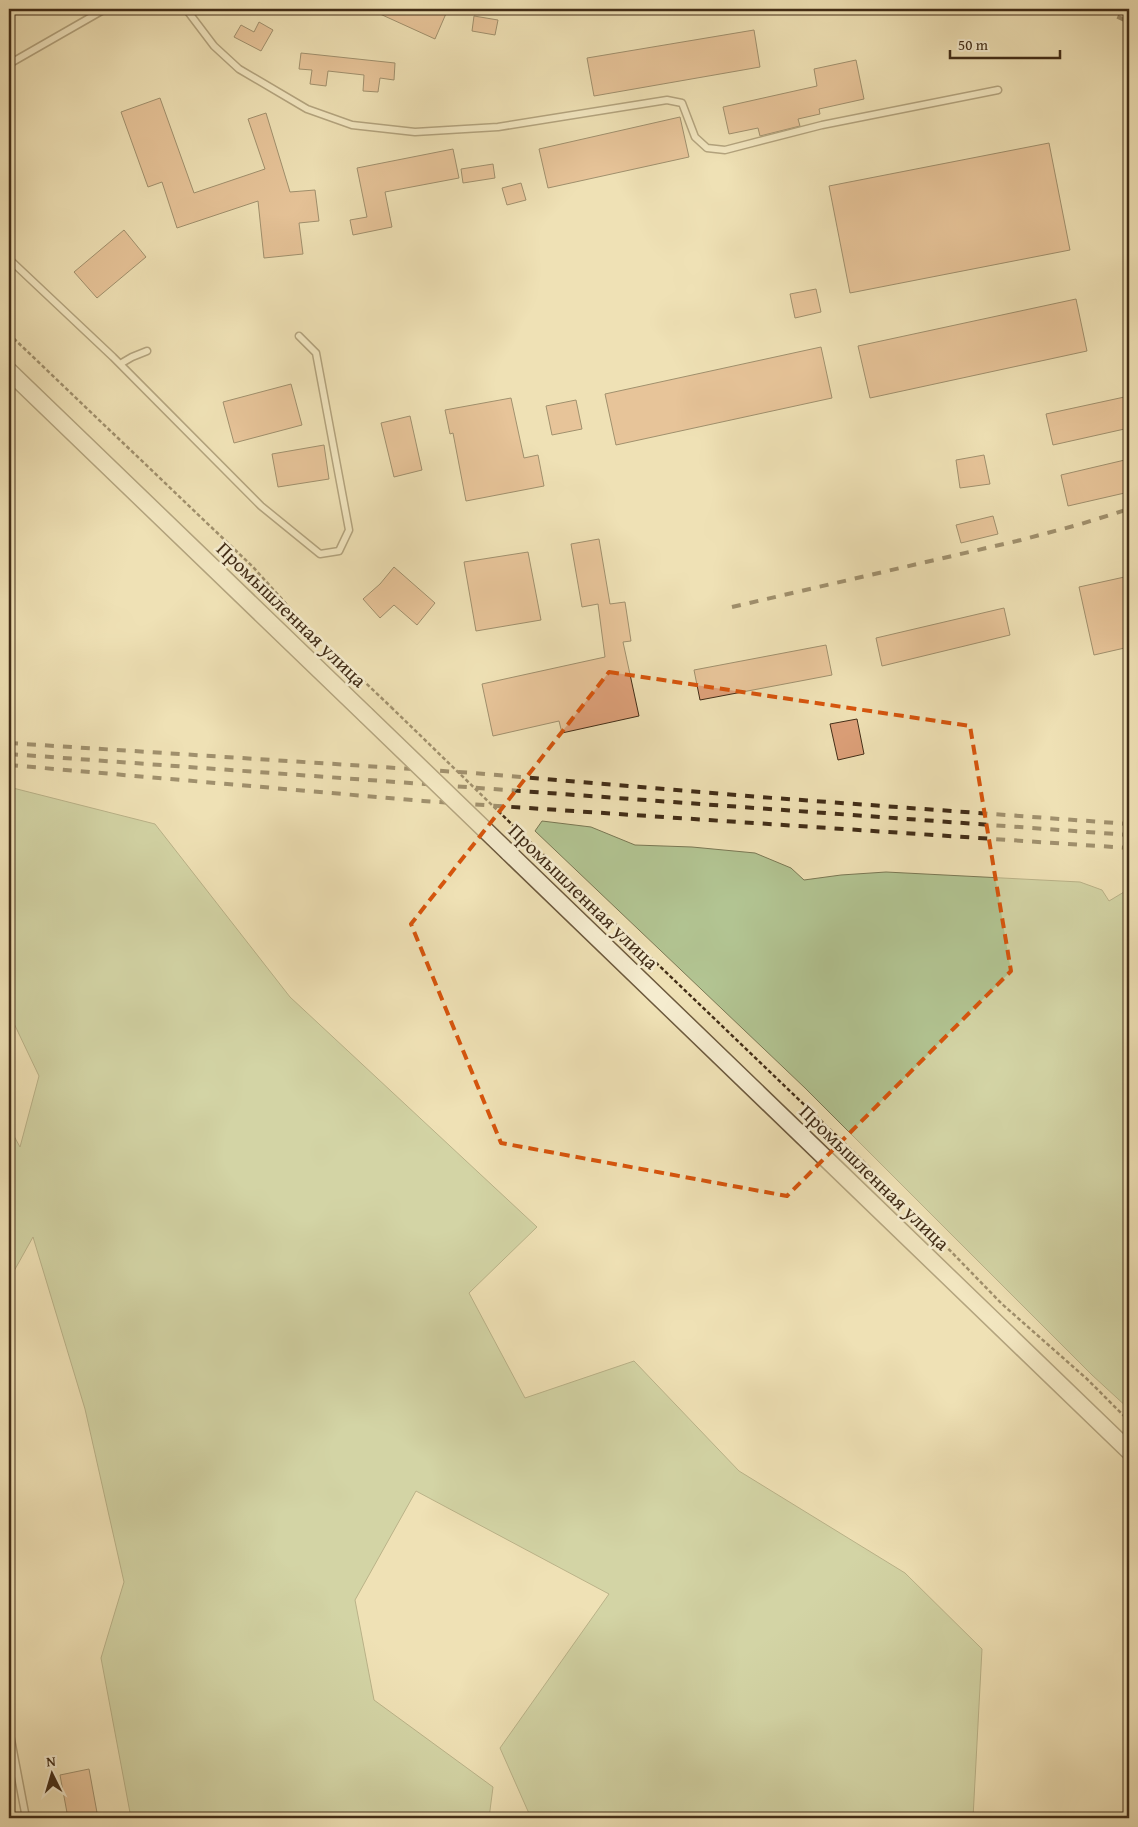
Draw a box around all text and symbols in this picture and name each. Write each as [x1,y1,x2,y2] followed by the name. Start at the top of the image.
[950,28,1060,60] scale bar
[958,34,989,55] text: 50 m
[210,534,374,694] street label: Промышленная улица
[502,816,666,976] street label: Промышленная улица
[793,1097,957,1257] street label: Промышленная улица
[28,1750,78,1800] north arrow
[45,1751,57,1771] text: N

